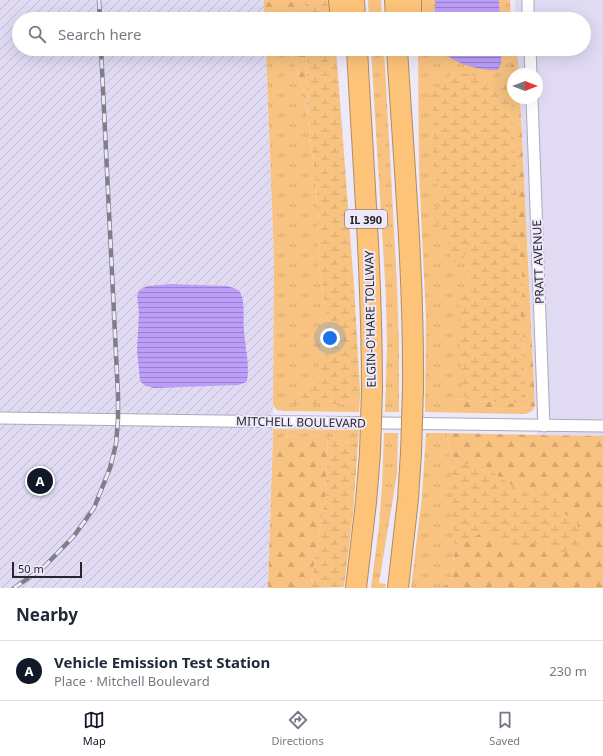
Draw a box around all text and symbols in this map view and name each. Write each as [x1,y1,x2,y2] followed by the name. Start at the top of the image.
[12,12,591,56] search box
[26,23,48,45] icon: search
[58,24,141,44] text: Search here
[507,68,543,104] north arrow
[345,210,387,228] road number: IL 390
[528,220,548,304] street label: PRATT AVENUE
[360,250,380,388] street label: ELGIN-O'HARE TOLLWAY
[320,328,340,348] your location
[236,412,366,432] street label: MITCHELL BOULEVARD
[27,466,53,496] pin: A
[12,560,82,579] scale bar
[18,561,44,576] text: 50 m
[16,603,78,626] text: Nearby
[54,652,270,672] text: Vehicle Emission Test Station
[25,662,34,680] text: A
[549,662,587,680] text: 230 m
[54,672,210,690] text: Place · Mitchell Boulevard
[83,709,106,748] tab: Map
[271,709,324,748] tab: Directions
[489,709,520,748] tab: Saved

